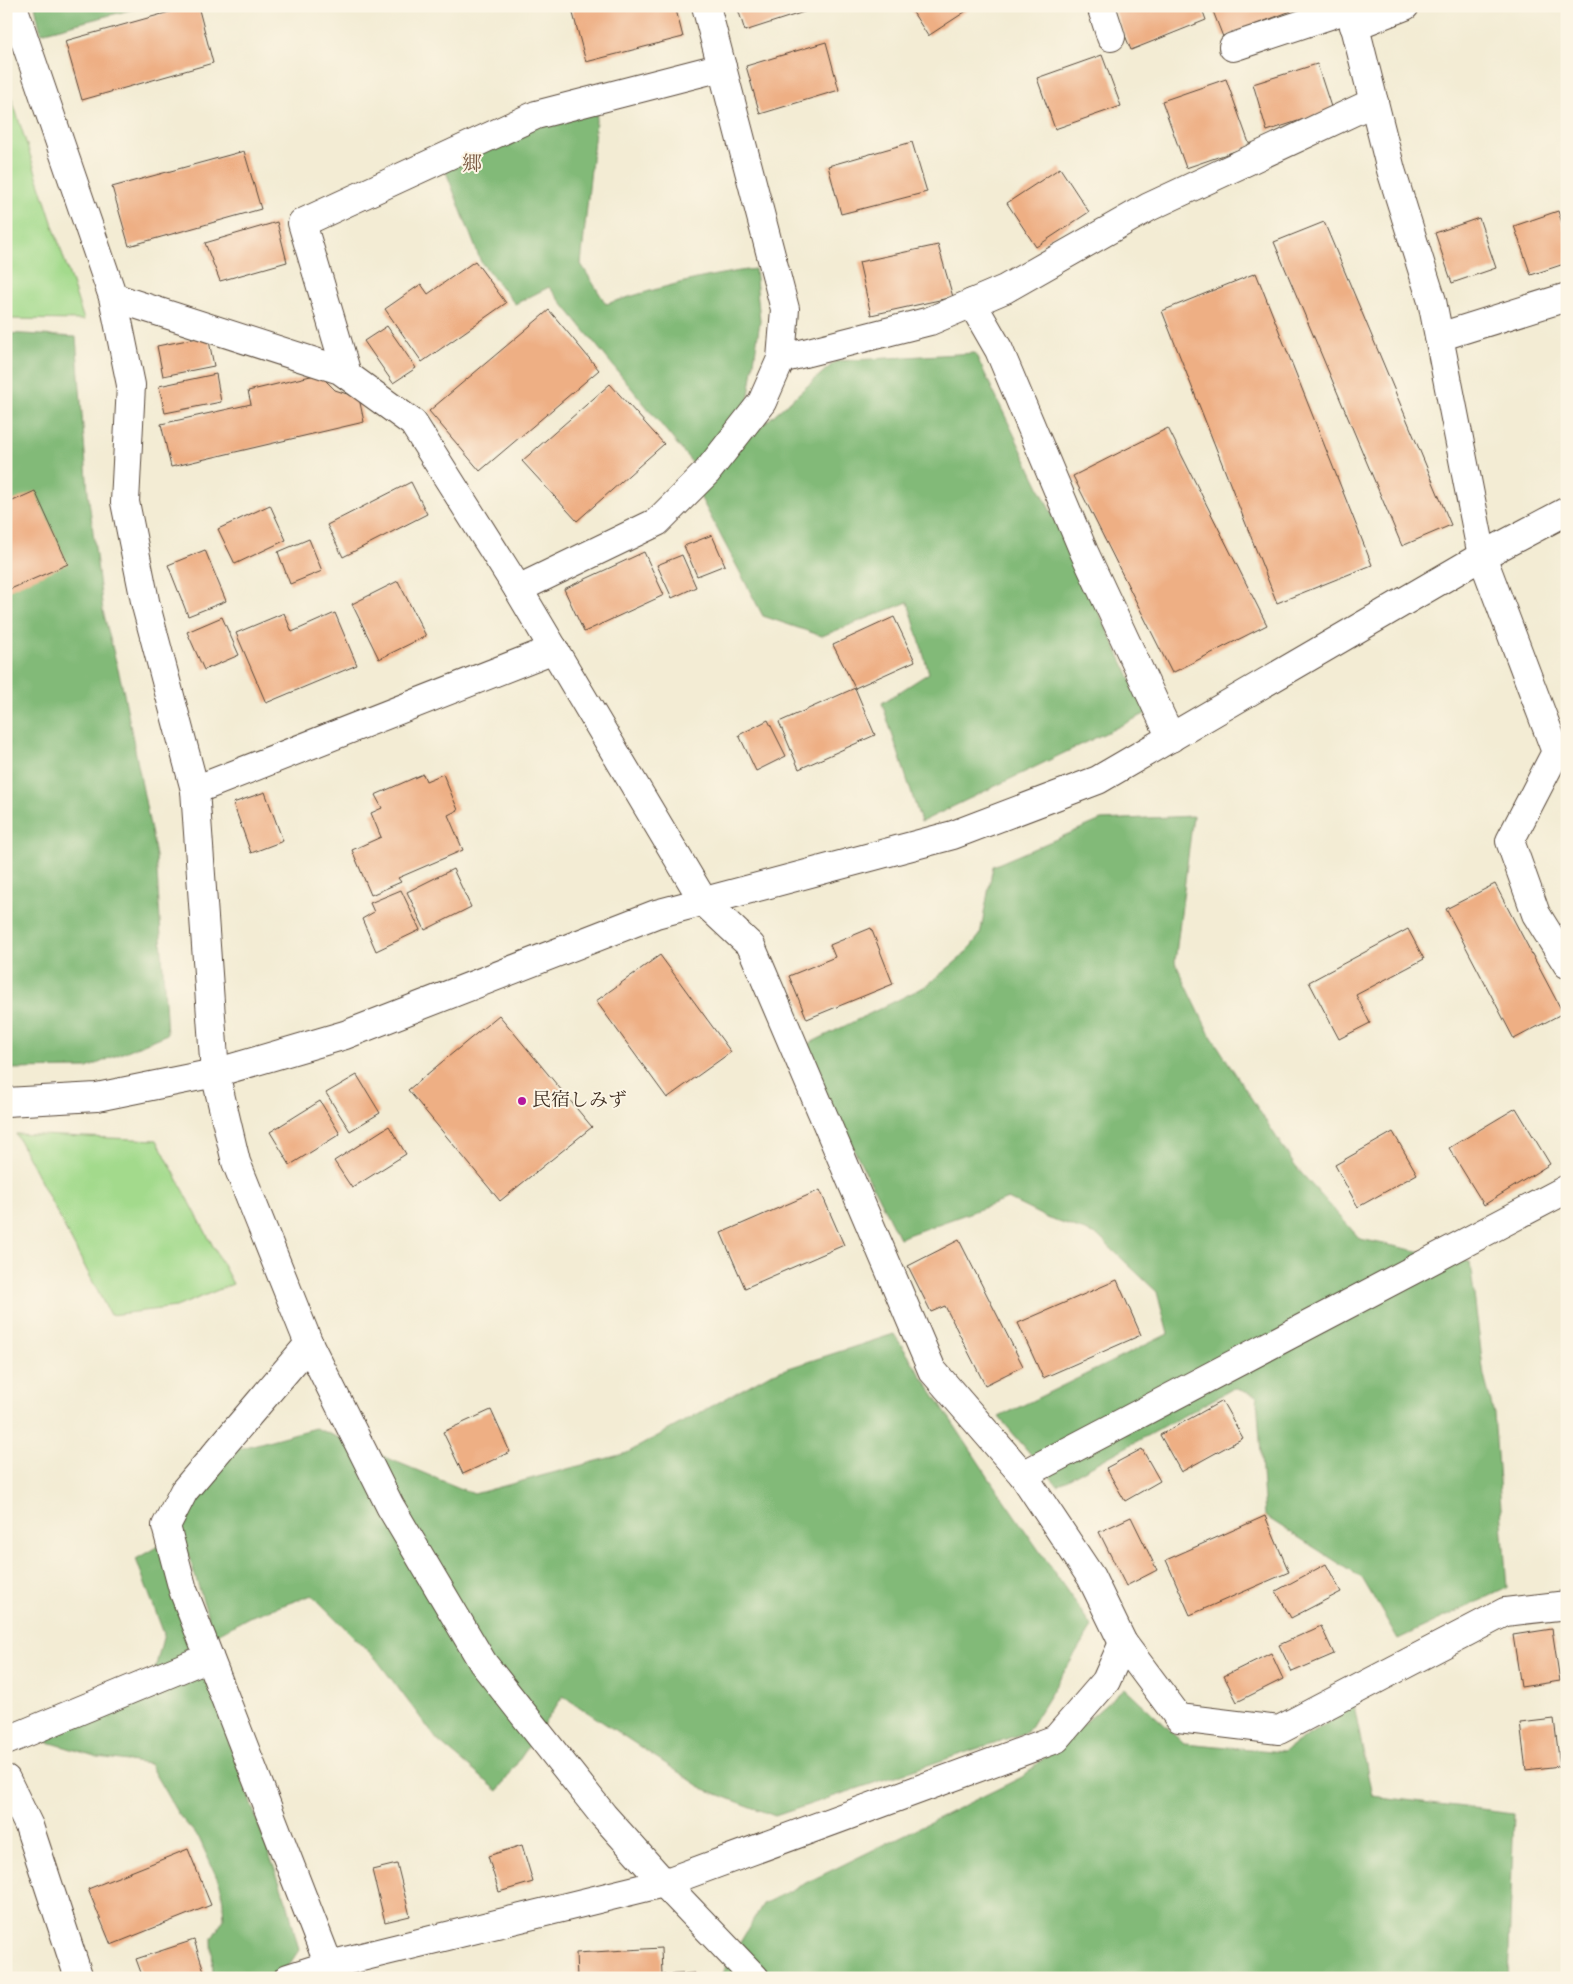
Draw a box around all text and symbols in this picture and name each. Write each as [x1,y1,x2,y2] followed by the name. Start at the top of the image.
[462,153,482,175] district label: 郷
[532,1089,627,1111] place label: 民宿しみず
[516,1095,528,1107] marker: 民宿しみず

